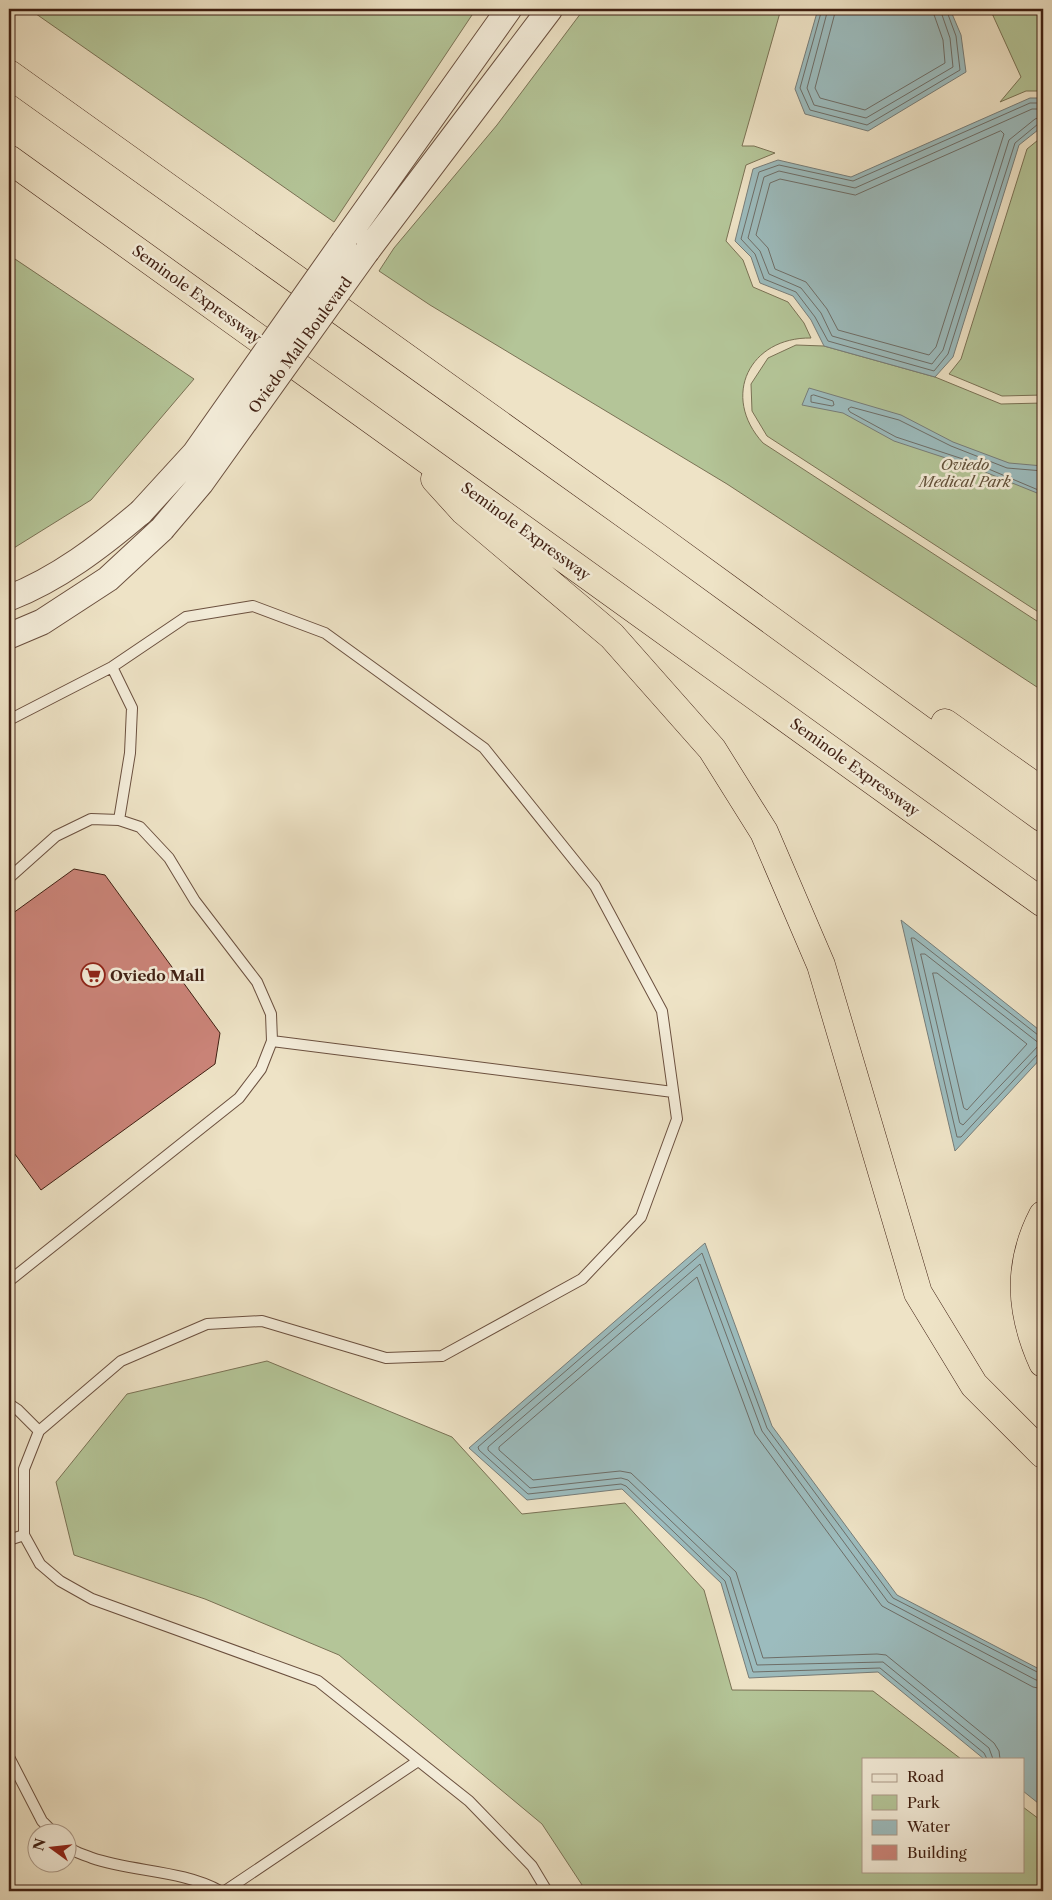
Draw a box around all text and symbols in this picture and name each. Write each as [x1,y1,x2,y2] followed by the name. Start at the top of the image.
[129,241,266,348] street label: Seminole Expressway
[244,273,356,417] street label: Oviedo Mall Boulevard
[917,455,1011,491] park label: Oviedo Medical Park
[458,478,595,585] street label: Seminole Expressway
[787,714,924,821] street label: Seminole Expressway
[80,962,106,988] supermarket icon: Oviedo Mall
[110,966,205,985] place label: Oviedo Mall
[862,1758,1024,1872] legend
[907,1767,944,1786] text: Road
[907,1793,941,1812] text: Park
[906,1817,951,1836] text: Water
[28,1822,78,1872] north arrow
[29,1836,50,1853] text: N
[907,1843,967,1862] text: Building

